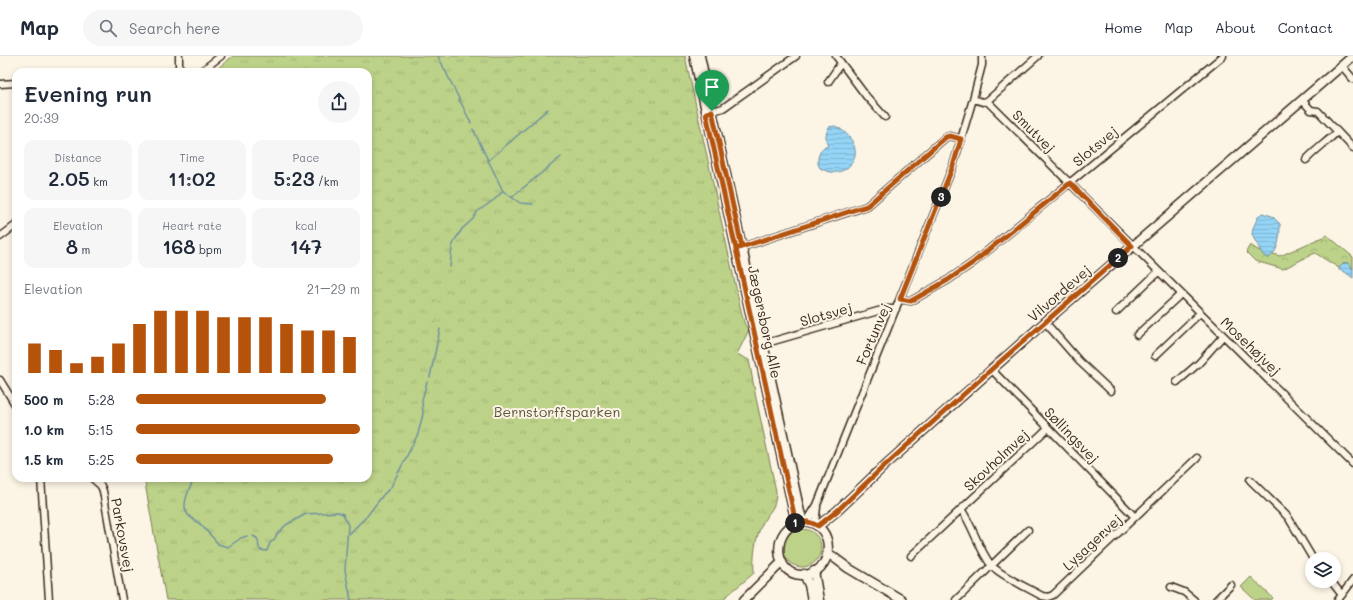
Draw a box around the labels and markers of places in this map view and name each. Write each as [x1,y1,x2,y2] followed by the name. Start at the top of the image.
[695,70,729,111] pin
[931,187,951,207] pin: 3
[1108,248,1128,268] pin: 2
[785,513,805,533] pin: 1

